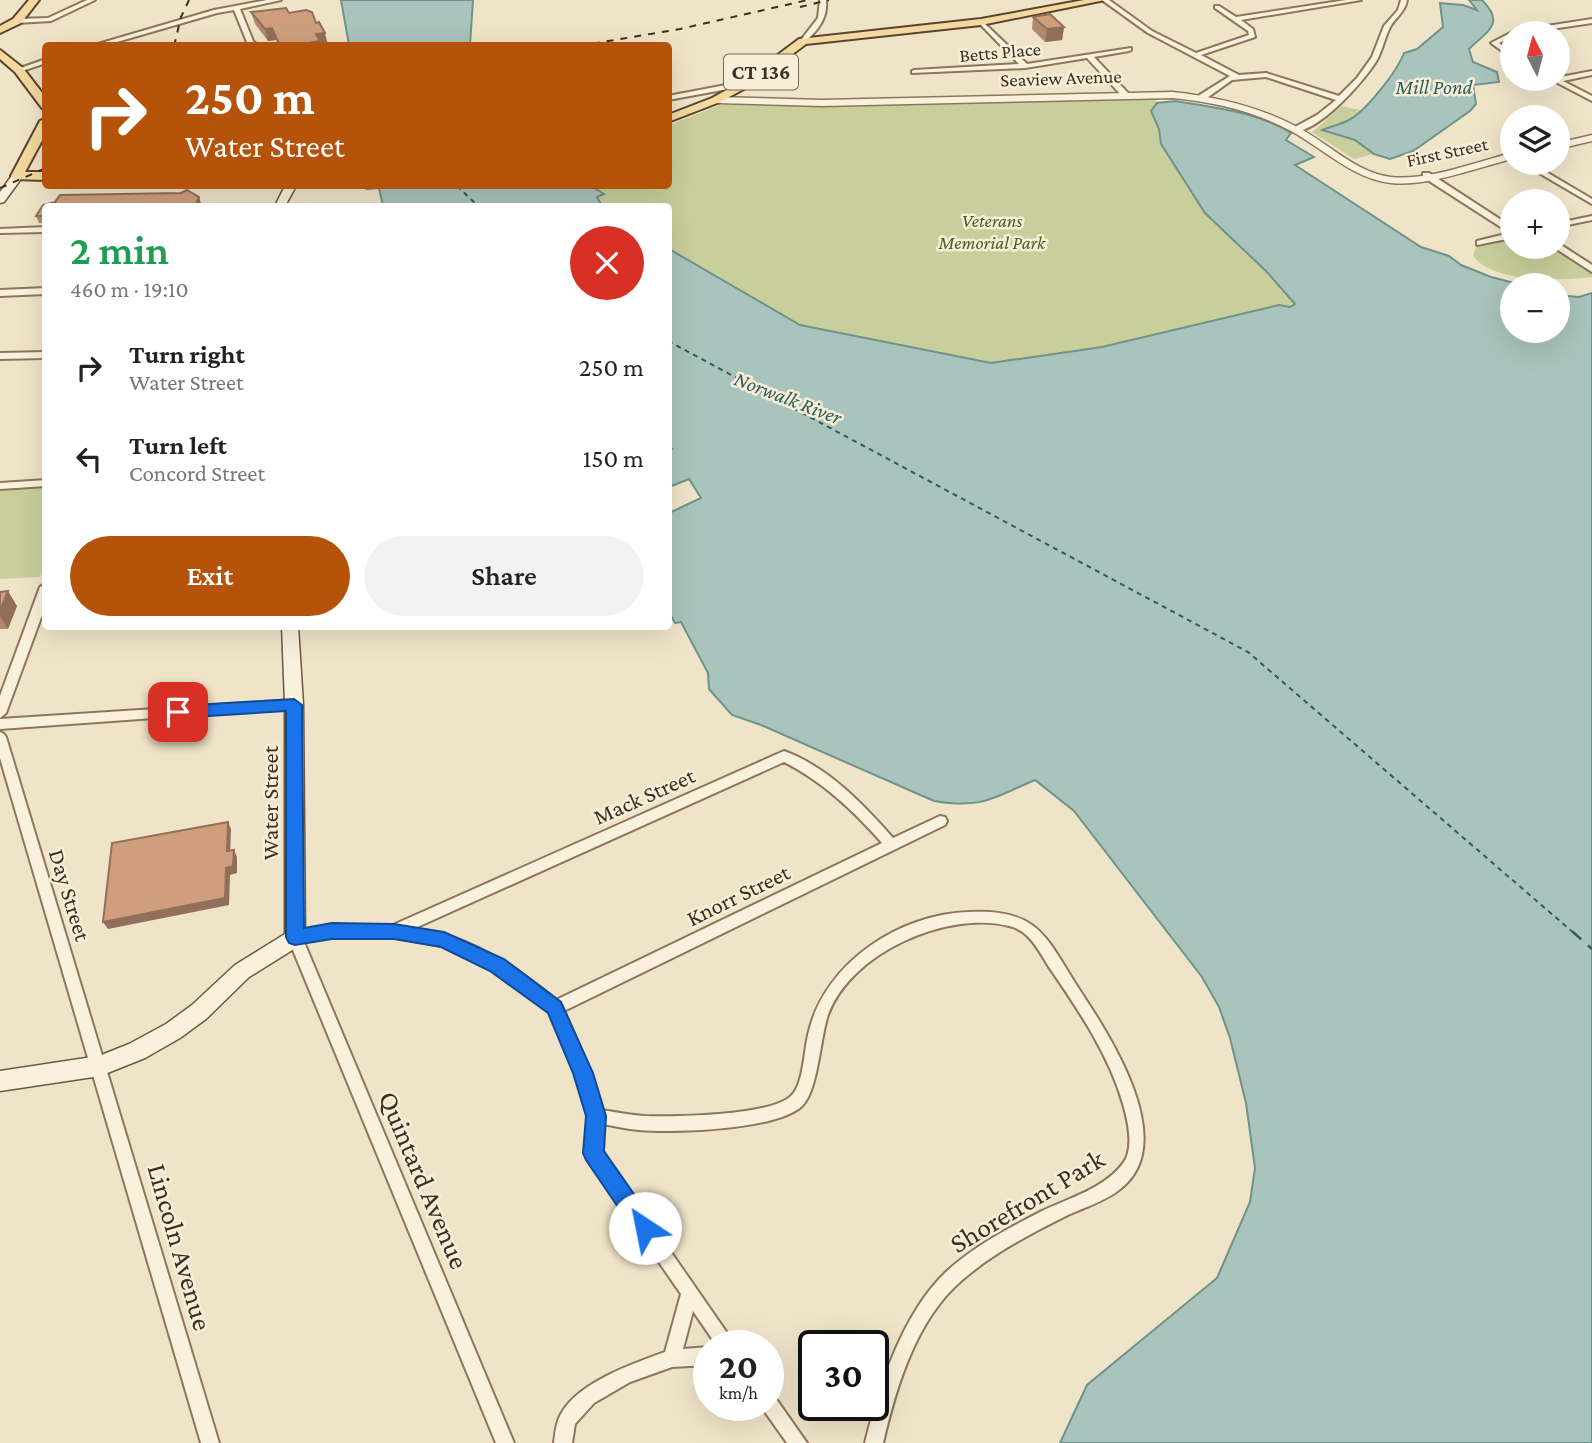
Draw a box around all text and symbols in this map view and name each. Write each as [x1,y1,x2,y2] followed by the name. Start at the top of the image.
[1500,21,1570,91] north arrow
[1500,21,1570,343] map controls
[958,38,1042,66] street label: Betts Place
[724,55,798,90] road number: CT 136
[1000,65,1122,91] street label: Seaview Avenue
[70,70,161,161] icon: right
[185,70,315,125] text: 250 m
[1395,75,1474,99] water label: Mill Pond
[1500,105,1570,175] button: layers
[185,128,345,164] text: Water Street
[1404,133,1490,171] street label: First Street
[1500,189,1570,259] button: +
[938,210,1046,253] park label: Veterans Memorial Park
[70,226,169,273] text: 2 min
[570,226,644,300] button: close
[1500,273,1570,343] button: −
[70,276,189,302] text: 460 m · 19:10
[129,340,245,369] text: Turn right
[70,349,108,387] icon: right
[579,353,644,382] text: 250 m
[731,367,846,430] water label: Norwalk River
[129,369,244,395] text: Water Street
[129,431,227,460] text: Turn left
[70,440,108,478] icon: left
[583,444,644,473] text: 150 m
[129,460,265,486] text: Concord Street
[70,536,350,616] button: Exit
[364,536,644,616] button: Share
[148,682,208,742] pin
[159,693,197,731] icon: arrive
[257,745,283,860] street label: Water Street
[589,762,699,830] street label: Mack Street
[44,846,96,944] street label: Day Street
[682,859,794,931] street label: Knorr Street
[373,1087,475,1273] street label: Quintard Avenue
[944,1142,1110,1259] street label: Shorefront Park
[141,1160,219,1334] street label: Lincoln Avenue
[608,1191,682,1265] position arrow
[798,1330,889,1421] speed limit sign: 30
[719,1347,758,1386] text: 20
[719,1383,758,1403] text: km/h

